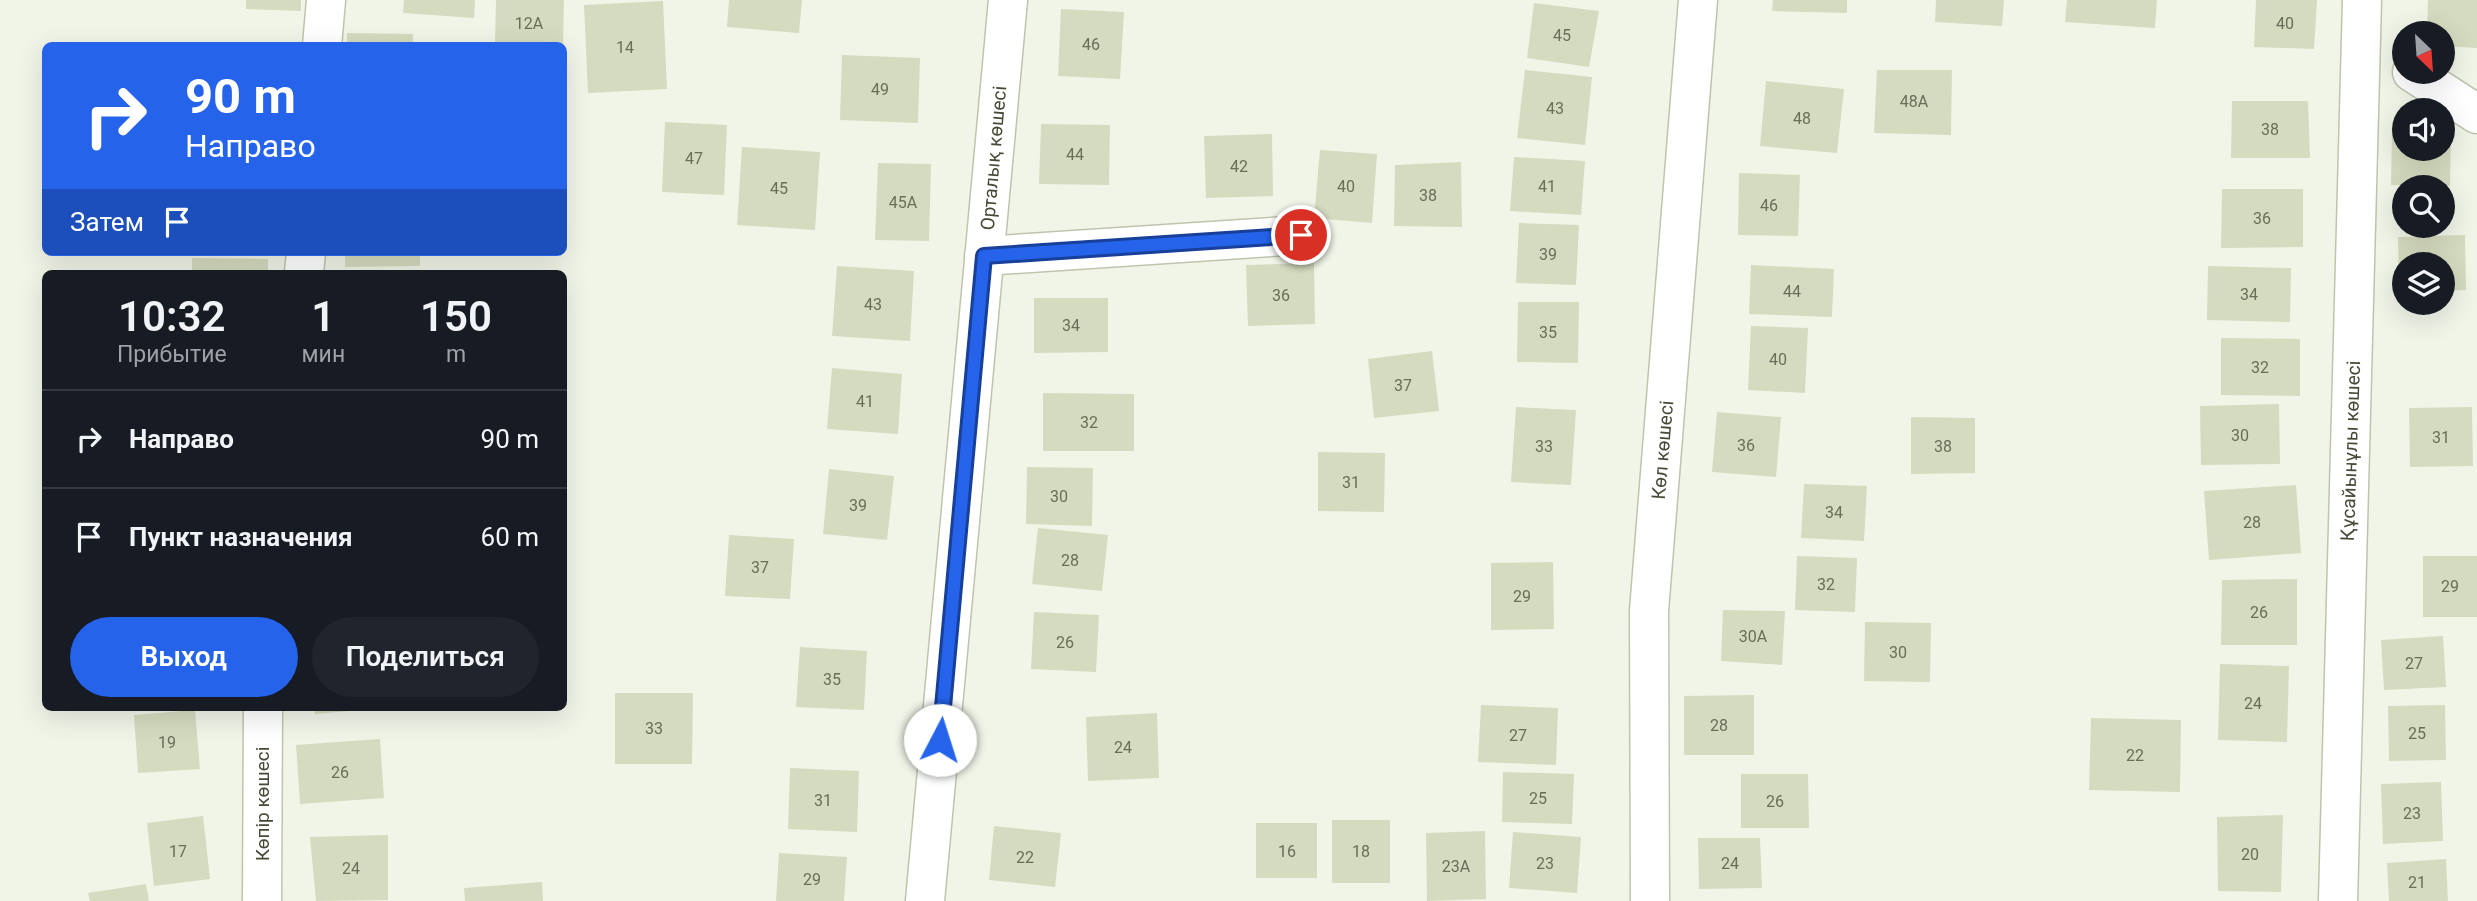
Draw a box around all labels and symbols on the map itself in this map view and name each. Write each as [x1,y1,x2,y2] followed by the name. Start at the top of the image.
[515,14,544,33] house number: 12А
[2276,14,2294,33] house number: 40
[2392,21,2455,84] north arrow
[1553,26,1571,45] house number: 45
[1082,35,1100,54] house number: 46
[616,38,634,57] house number: 14
[871,80,889,99] house number: 49
[976,85,1011,231] street label: Орталық көшесі
[1900,92,1929,111] house number: 48А
[1546,99,1564,118] house number: 43
[1793,109,1811,128] house number: 48
[2261,120,2279,139] house number: 38
[1066,145,1084,164] house number: 44
[685,149,703,168] house number: 47
[1230,157,1248,176] house number: 42
[1337,177,1355,196] house number: 40
[1538,177,1556,196] house number: 41
[770,179,788,198] house number: 45
[1419,186,1437,205] house number: 38
[889,193,918,212] house number: 45А
[1760,196,1778,215] house number: 46
[1271,205,1331,265] pin
[2253,209,2271,228] house number: 36
[1539,245,1557,264] house number: 39
[1783,282,1801,301] house number: 44
[2240,285,2258,304] house number: 34
[1272,286,1290,305] house number: 36
[864,295,882,314] house number: 43
[1062,316,1080,335] house number: 34
[1539,323,1557,342] house number: 35
[1769,350,1787,369] house number: 40
[2251,358,2269,377] house number: 32
[2336,360,2365,542] street label: Құсайынұлы көшесі
[1394,376,1412,395] house number: 37
[856,392,874,411] house number: 41
[1647,400,1678,501] street label: Көл көшесі
[1080,413,1098,432] house number: 32
[2231,426,2249,445] house number: 30
[2432,428,2450,447] house number: 31
[1737,436,1755,455] house number: 36
[1535,437,1553,456] house number: 33
[1934,437,1952,456] house number: 38
[1342,473,1360,492] house number: 31
[1050,487,1068,506] house number: 30
[849,496,867,515] house number: 39
[1825,503,1843,522] house number: 34
[2243,513,2261,532] house number: 28
[1061,551,1079,570] house number: 28
[751,558,769,577] house number: 37
[1817,575,1835,594] house number: 32
[2441,577,2459,596] house number: 29
[1513,587,1531,606] house number: 29
[2250,603,2268,622] house number: 26
[1739,627,1768,646] house number: 30А
[1056,633,1074,652] house number: 26
[1889,643,1907,662] house number: 30
[2405,654,2423,673] house number: 27
[823,670,841,689] house number: 35
[2244,694,2262,713] house number: 24
[903,703,977,777] position arrow
[1710,716,1728,735] house number: 28
[645,719,663,738] house number: 33
[2408,724,2426,743] house number: 25
[1509,726,1527,745] house number: 27
[158,733,176,752] house number: 19
[1114,738,1132,757] house number: 24
[2126,746,2144,765] house number: 22
[251,747,274,861] street label: Көпір көшесі
[331,763,349,782] house number: 26
[1529,789,1547,808] house number: 25
[814,791,832,810] house number: 31
[1766,792,1784,811] house number: 26
[2403,804,2421,823] house number: 23
[169,842,187,861] house number: 17
[1278,842,1296,861] house number: 16
[1352,842,1370,861] house number: 18
[2241,845,2259,864] house number: 20
[1016,848,1034,867] house number: 22
[1536,854,1554,873] house number: 23
[1721,854,1739,873] house number: 24
[1442,857,1471,876] house number: 23А
[342,859,360,878] house number: 24
[803,870,821,889] house number: 29
[2408,873,2426,892] house number: 21

